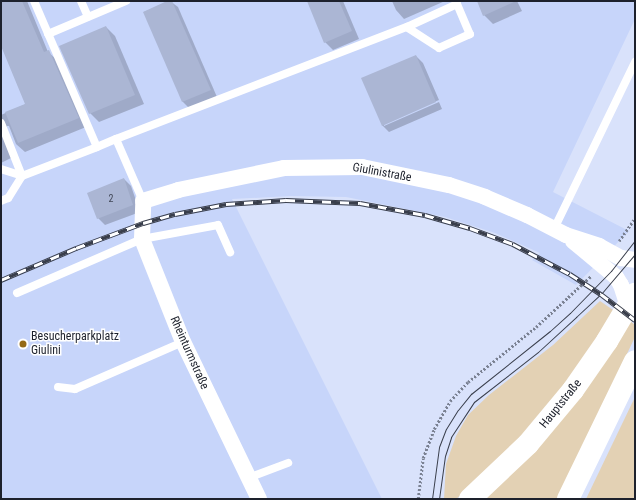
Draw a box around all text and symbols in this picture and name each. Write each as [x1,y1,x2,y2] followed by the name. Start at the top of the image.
[351,161,413,185] street label: Giulinistraße
[109,193,113,205] house number: 2
[166,314,212,392] street label: Rheinturmstraße
[31,330,119,358] place label: Besucherparkplatz Giulini
[18,339,28,349] marker: Besucherparkplatz Giulini
[537,377,585,431] street label: Hauptstraße

